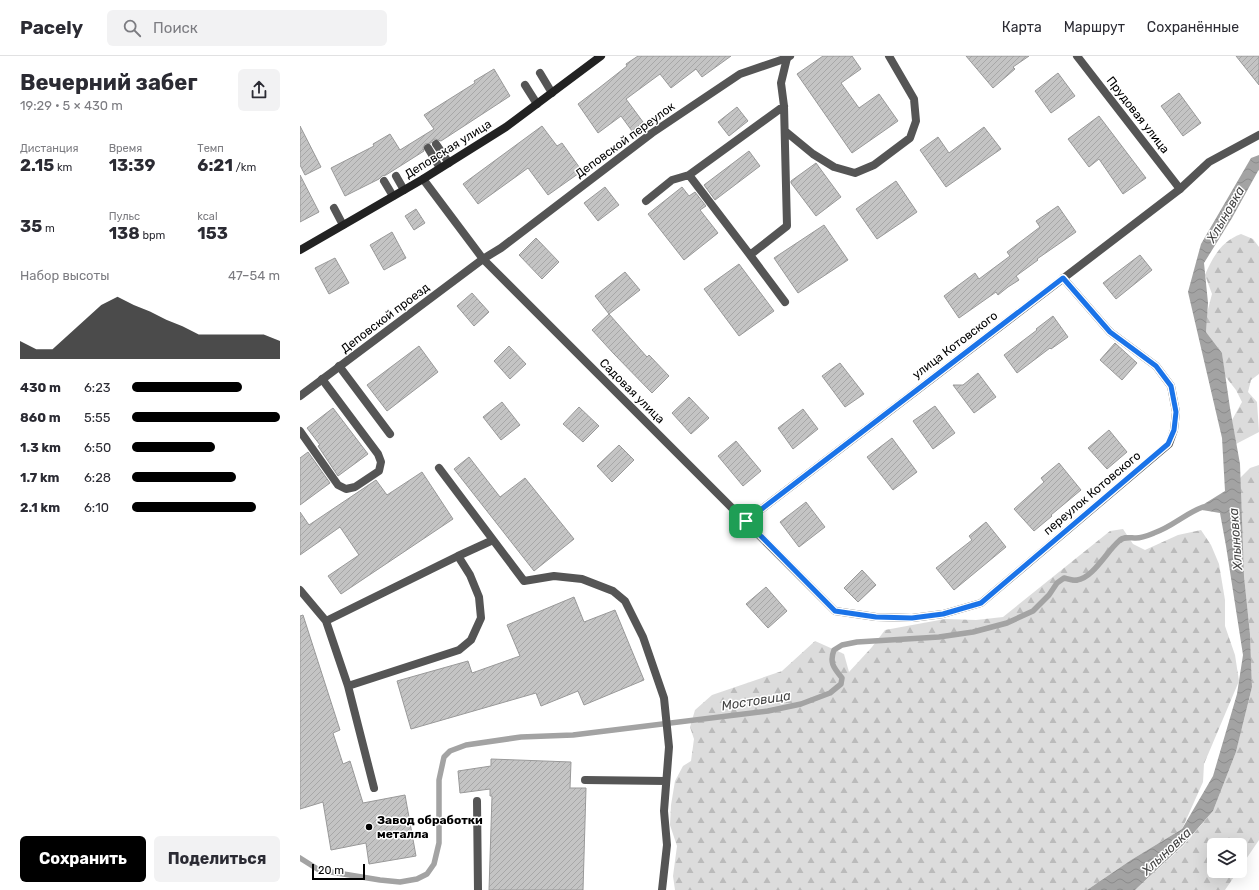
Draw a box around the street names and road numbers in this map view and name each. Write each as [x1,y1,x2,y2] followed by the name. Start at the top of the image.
[1104,74,1172,156] street label: Прудовая улица
[572,99,678,181] street label: Деповской переулок
[402,117,494,181] street label: Деповская улица
[338,280,432,356] street label: Деповской проезд
[910,308,1000,382] street label: улица Котовского
[597,356,667,426] street label: Садовая улица
[1041,448,1143,538] street label: переулок Котовского

